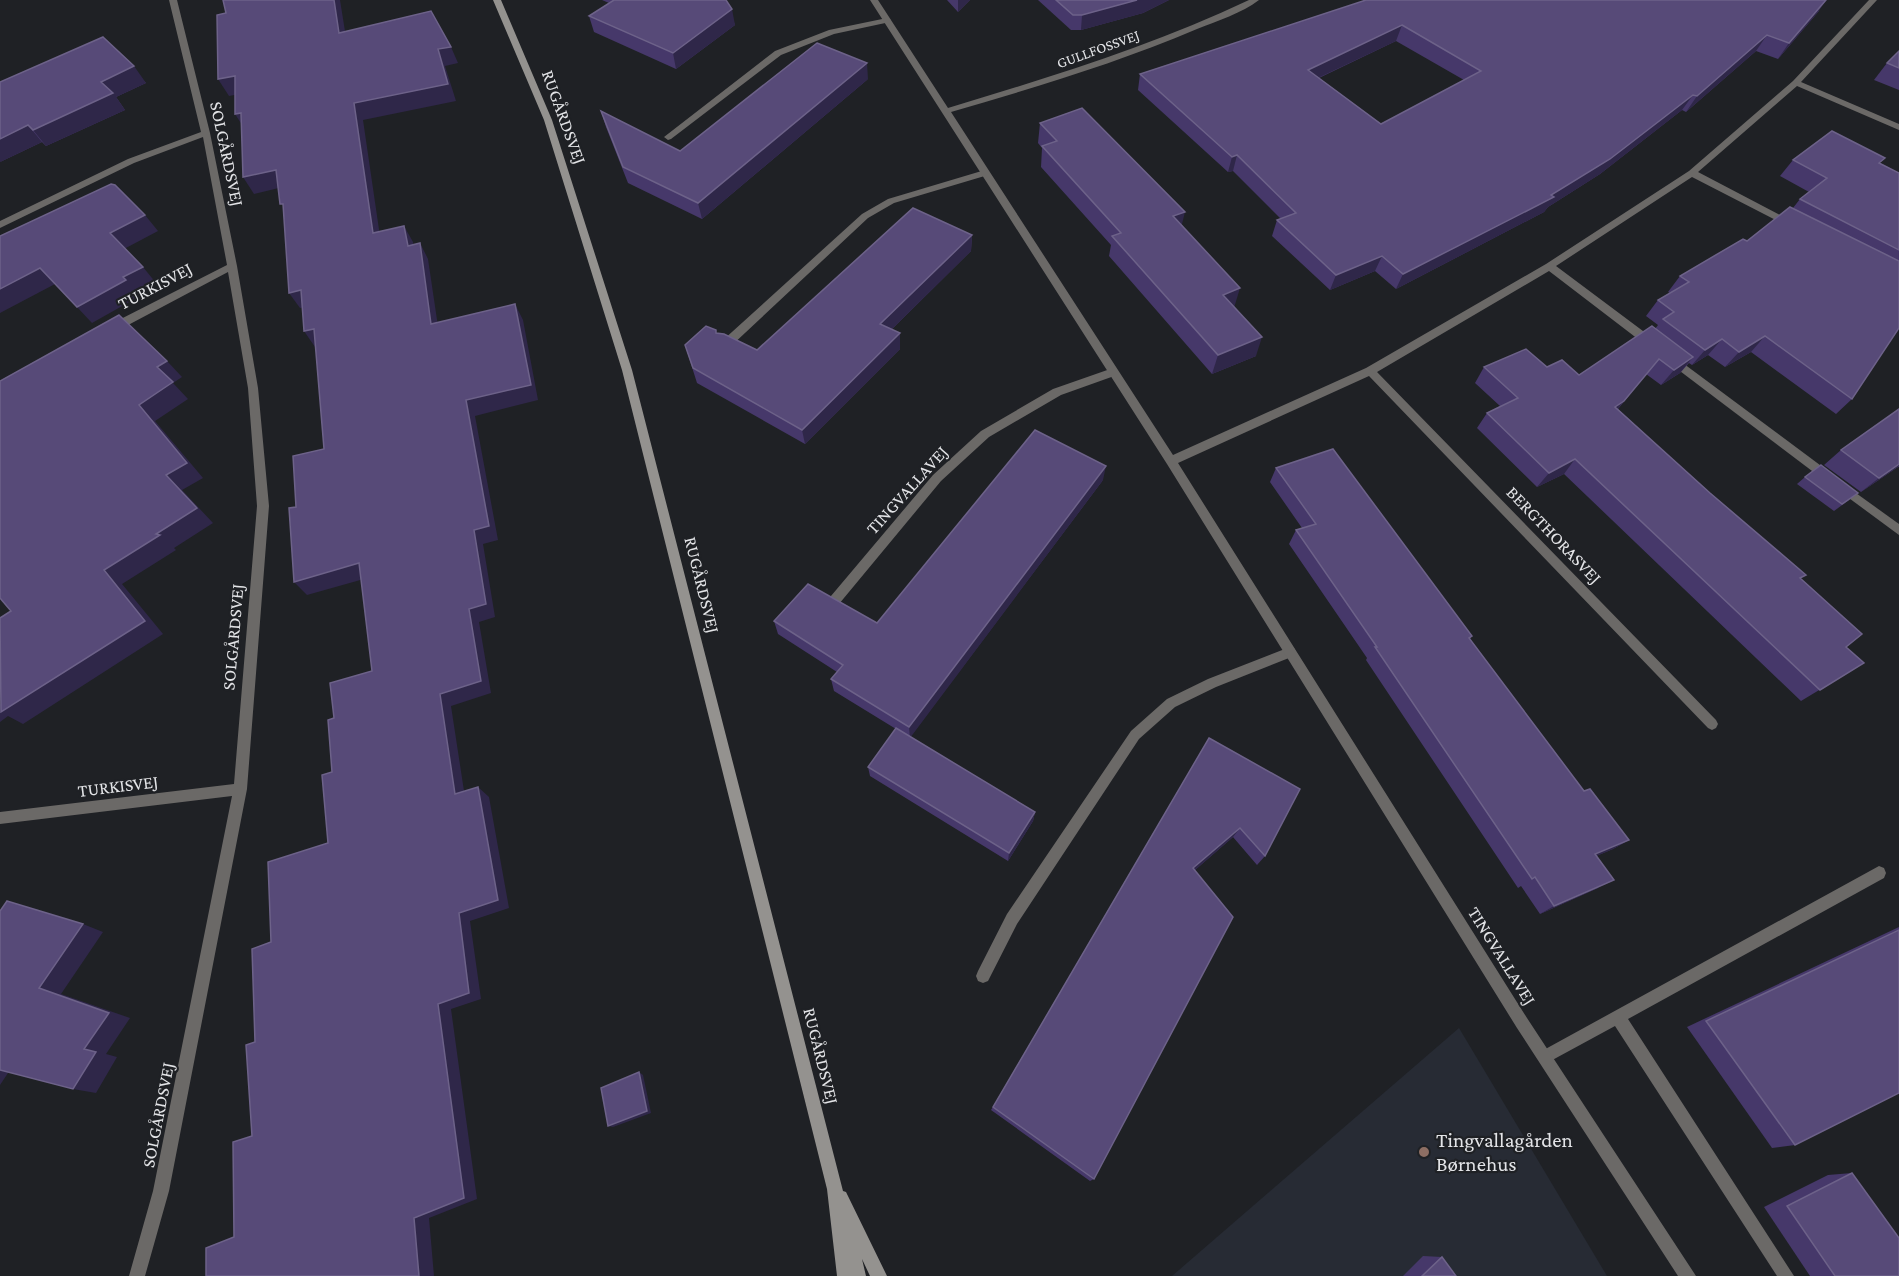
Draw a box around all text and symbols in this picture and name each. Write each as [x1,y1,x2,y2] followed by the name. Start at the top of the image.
[1055,27,1142,72] street label: GULLFOSSVEJ
[538,67,590,167] street label: RUGÅRDSVEJ
[206,100,248,208] street label: SOLGÅRDSVEJ
[115,258,195,314] street label: TURKISVEJ
[862,442,952,538] street label: TINGVALLAVEJ
[1502,482,1606,588] street label: BERGTHORASVEJ
[680,535,724,635] street label: RUGÅRDSVEJ
[218,583,248,691] street label: SOLGÅRDSVEJ
[77,771,159,801] street label: TURKISVEJ
[1464,903,1540,1009] street label: TINGVALLAVEJ
[799,1006,843,1106] street label: RUGÅRDSVEJ
[138,1061,178,1169] street label: SOLGÅRDSVEJ
[1436,1128,1573,1176] place label: Tingvallagården Børnehus
[1417,1145,1431,1159] marker: Tingvallagården Børnehus

